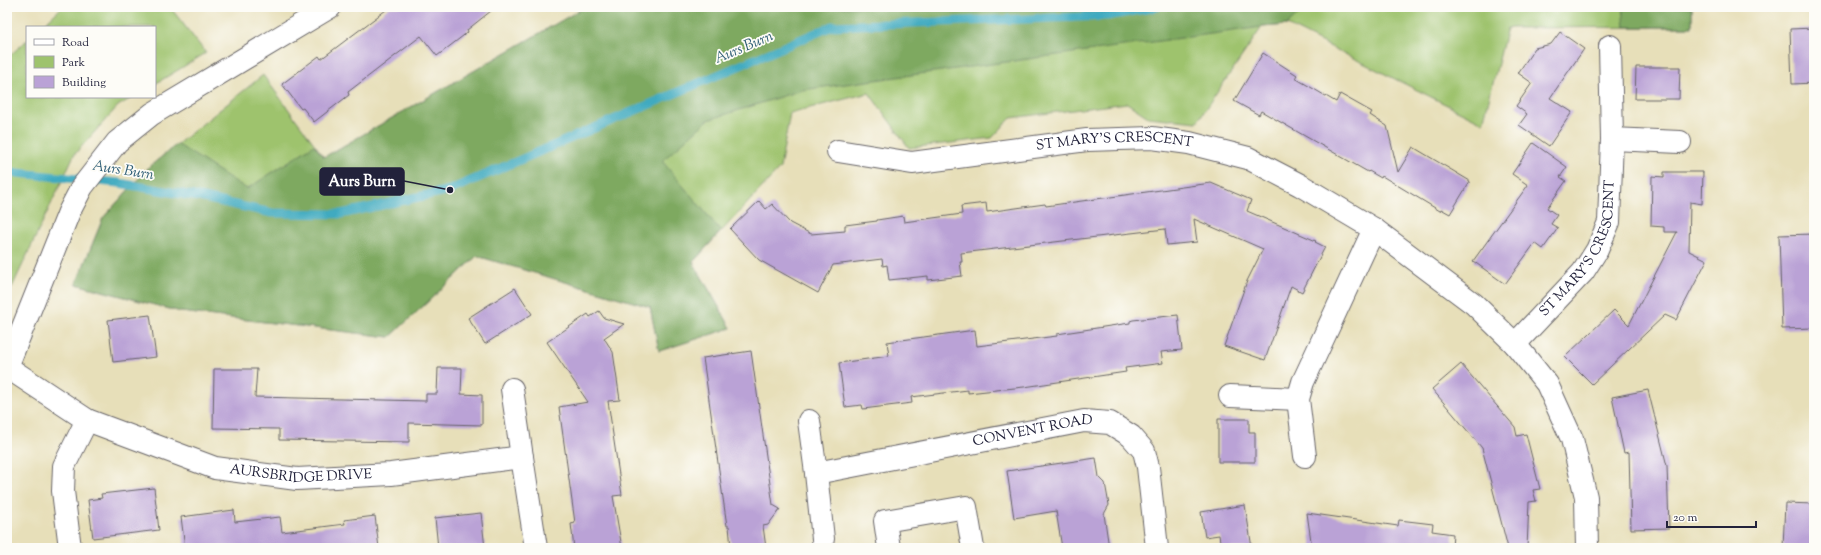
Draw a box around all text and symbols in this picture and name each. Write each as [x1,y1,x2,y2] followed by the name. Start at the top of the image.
[26,26,156,98] legend
[711,26,777,70] water label: Aurs Burn
[62,34,89,52] text: Road
[62,54,85,72] text: Park
[62,74,106,92] text: Building
[1035,128,1194,157] street label: ST MARY'S CRESCENT
[91,156,155,186] water label: Aurs Burn
[320,168,404,195] callout: Aurs Burn
[328,172,396,193] text: Aurs Burn
[1535,179,1621,322] street label: ST MARY'S CRESCENT
[971,411,1093,452] street label: CONVENT ROAD
[228,460,373,489] street label: AURSBRIDGE DRIVE
[1667,503,1756,529] scale bar
[1673,509,1698,527] text: 20 m

